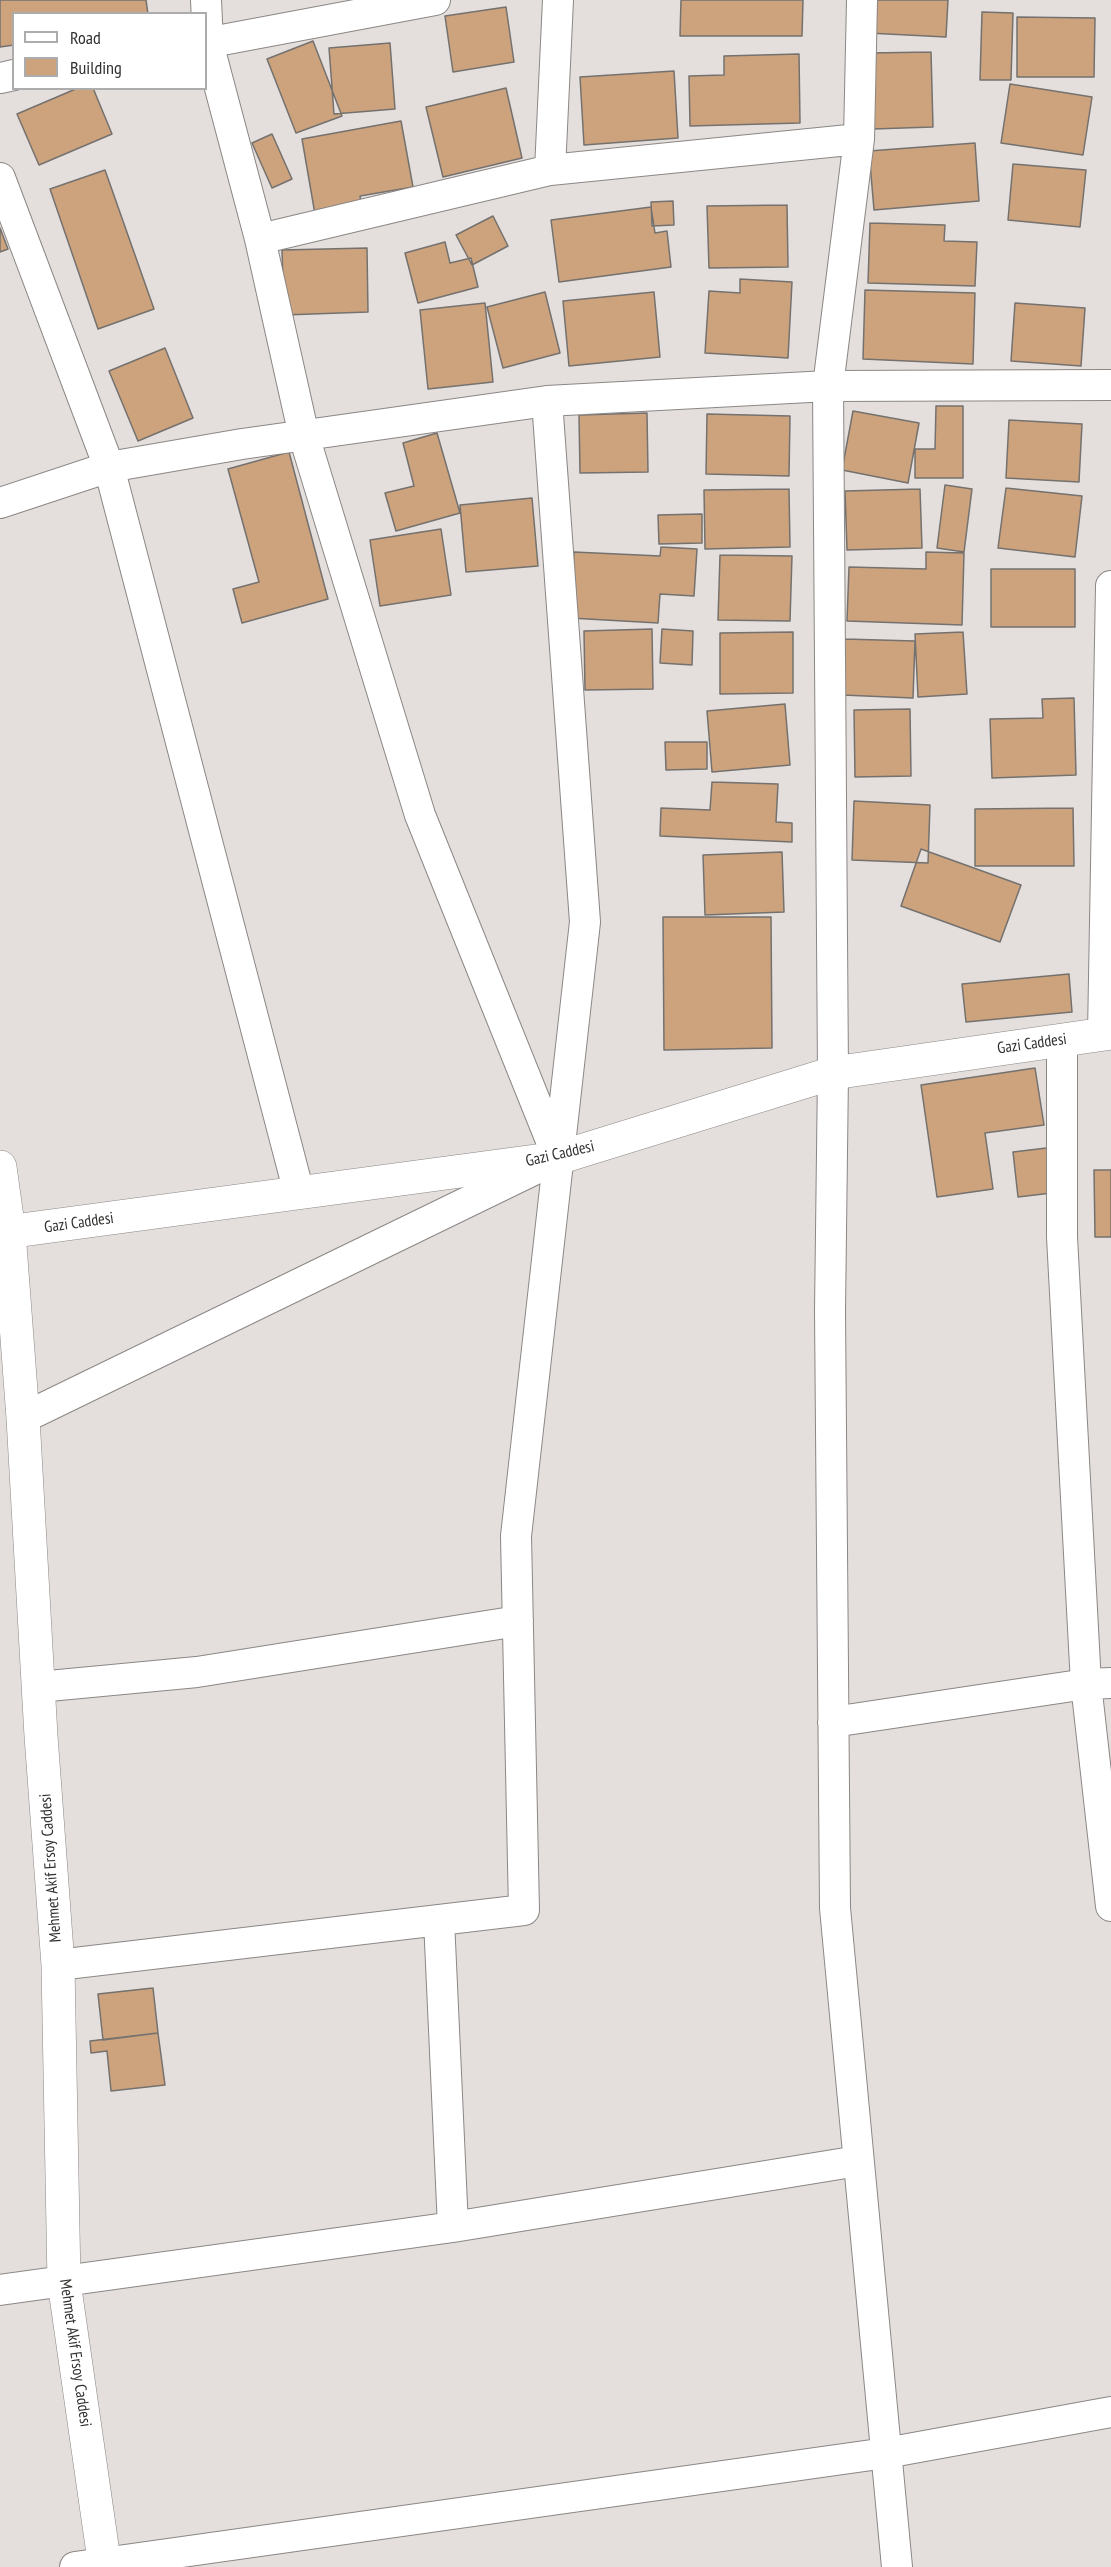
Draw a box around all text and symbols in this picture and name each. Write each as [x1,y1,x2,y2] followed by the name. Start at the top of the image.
[12,12,207,90] legend
[70,26,101,49] text: Road
[70,56,122,79] text: Building
[996,1030,1068,1058] street label: Gazi Caddesi
[524,1137,596,1171] street label: Gazi Caddesi
[43,1209,115,1237] street label: Gazi Caddesi
[36,1793,66,1943] street label: Mehmet Akif Ersoy Caddesi
[55,2278,95,2428] street label: Mehmet Akif Ersoy Caddesi

